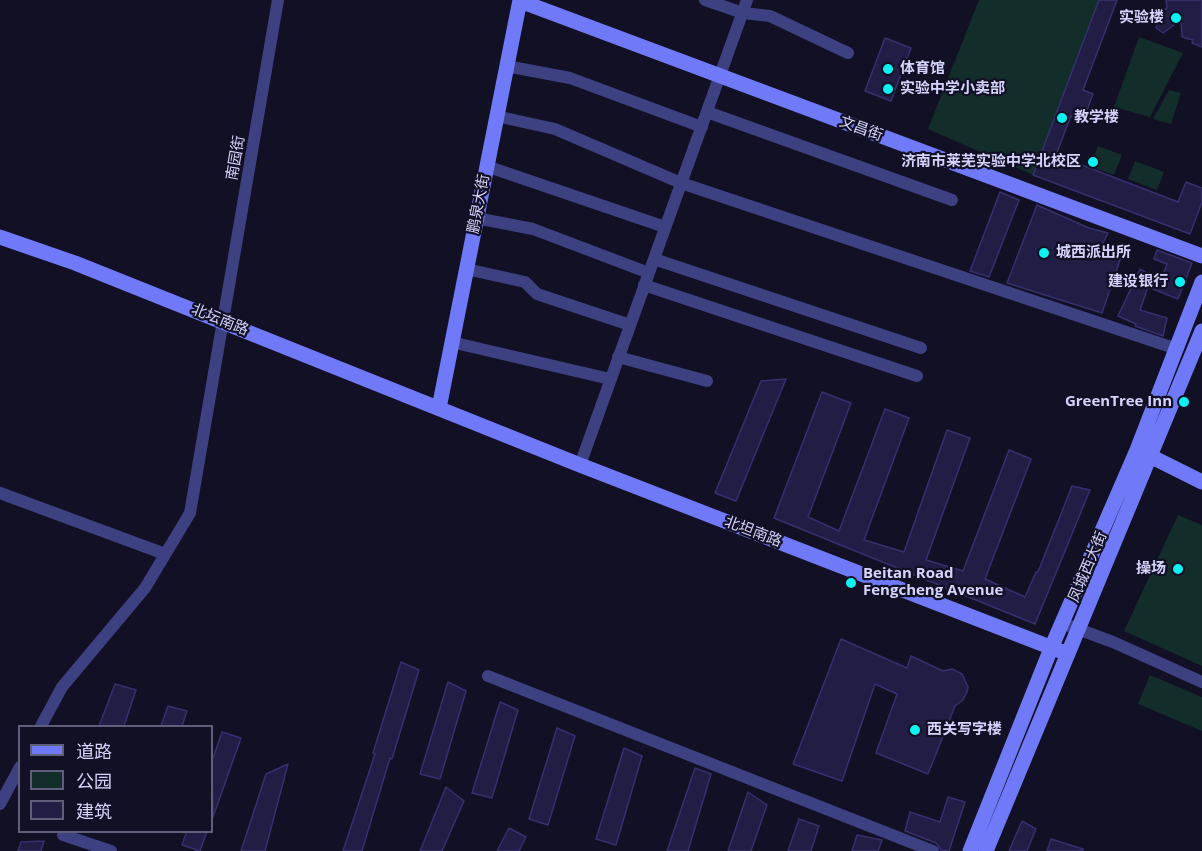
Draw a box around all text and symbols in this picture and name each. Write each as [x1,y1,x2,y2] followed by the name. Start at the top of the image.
[1119,9,1164,27] place label: 实验楼
[1169,11,1183,25] marker: 实验楼
[900,60,945,78] place label: 体育馆
[881,62,895,76] marker: 体育馆
[900,80,1005,98] place label: 实验中学小卖部
[881,82,895,96] marker: 实验中学小卖部
[1074,109,1119,127] place label: 教学楼
[1055,111,1069,125] marker: 教学楼
[837,113,885,145] street label: 文昌街
[223,134,249,182] street label: 南园街
[901,153,1081,171] place label: 济南市莱芜实验中学北校区
[1086,155,1100,169] marker: 济南市莱芜实验中学北校区
[464,173,494,235] street label: 鹏泉大街
[1056,244,1131,262] place label: 城西派出所
[1037,246,1051,260] marker: 城西派出所
[1108,273,1168,291] place label: 建设银行
[1173,275,1187,289] marker: 建设银行
[189,300,251,340] street label: 北坛南路
[1065,393,1172,411] place label: GreenTree Inn
[1177,395,1191,409] marker: GreenTree Inn
[722,513,784,551] street label: 北坦南路
[1065,529,1111,605] street label: 凤城西大街
[1136,560,1166,578] place label: 操场
[1171,562,1185,576] marker: 操场
[863,565,1003,600] place label: Beitan Road Fengcheng Avenue
[844,576,858,590] marker: Beitan Road Fengcheng Avenue
[927,721,1002,739] place label: 西关写字楼
[908,723,922,737] marker: 西关写字楼
[18,725,213,833] legend
[76,739,112,763] text: 道路
[76,769,112,793] text: 公园
[76,799,112,823] text: 建筑

